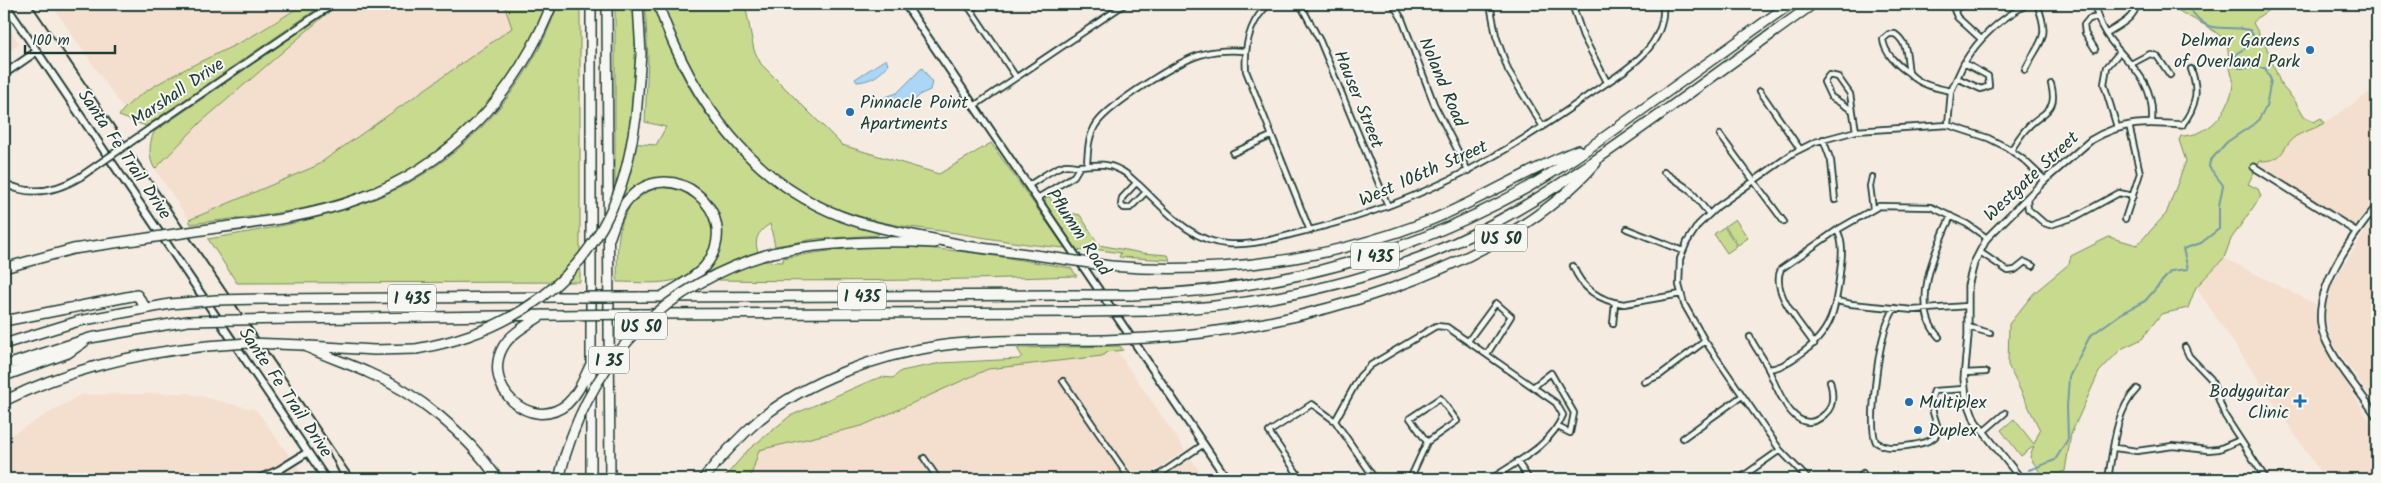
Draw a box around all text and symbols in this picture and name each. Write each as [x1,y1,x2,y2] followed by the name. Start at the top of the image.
[25,22,115,54] scale bar
[2174,27,2301,77] place label: Delmar Gardens of Overland Park
[32,29,70,53] text: 100 m
[1410,33,1474,133] street label: Noland Road
[2304,44,2316,56] marker: Delmar Gardens of Overland Park
[1325,46,1391,154] street label: Hauser Street
[125,51,231,135] street label: Marshall Drive
[69,84,178,226] street label: Santa Fe Trail Drive
[860,89,969,139] place label: Pinnacle Point Apartments
[844,106,856,118] marker: Pinnacle Point Apartments
[1978,124,2087,229] street label: Westgate Street
[1355,133,1494,216] street label: West 106th Street
[1038,183,1118,283] street label: Pflumm Road
[1475,224,1527,252] road number: US 50
[1351,242,1399,270] road number: I 435
[838,282,886,310] road number: I 435
[388,284,436,312] road number: I 435
[615,312,667,340] road number: US 50
[230,322,339,464] street label: Sante Fe Trail Drive
[589,346,629,374] road number: I 35
[2209,378,2290,428] place label: Bodyguitar Clinic
[1919,389,1987,418] place label: Multiplex
[2293,394,2307,408] marker: Bodyguitar Clinic
[1903,396,1915,408] marker: Multiplex
[1928,417,1977,446] place label: Duplex
[1912,424,1924,436] marker: Duplex

